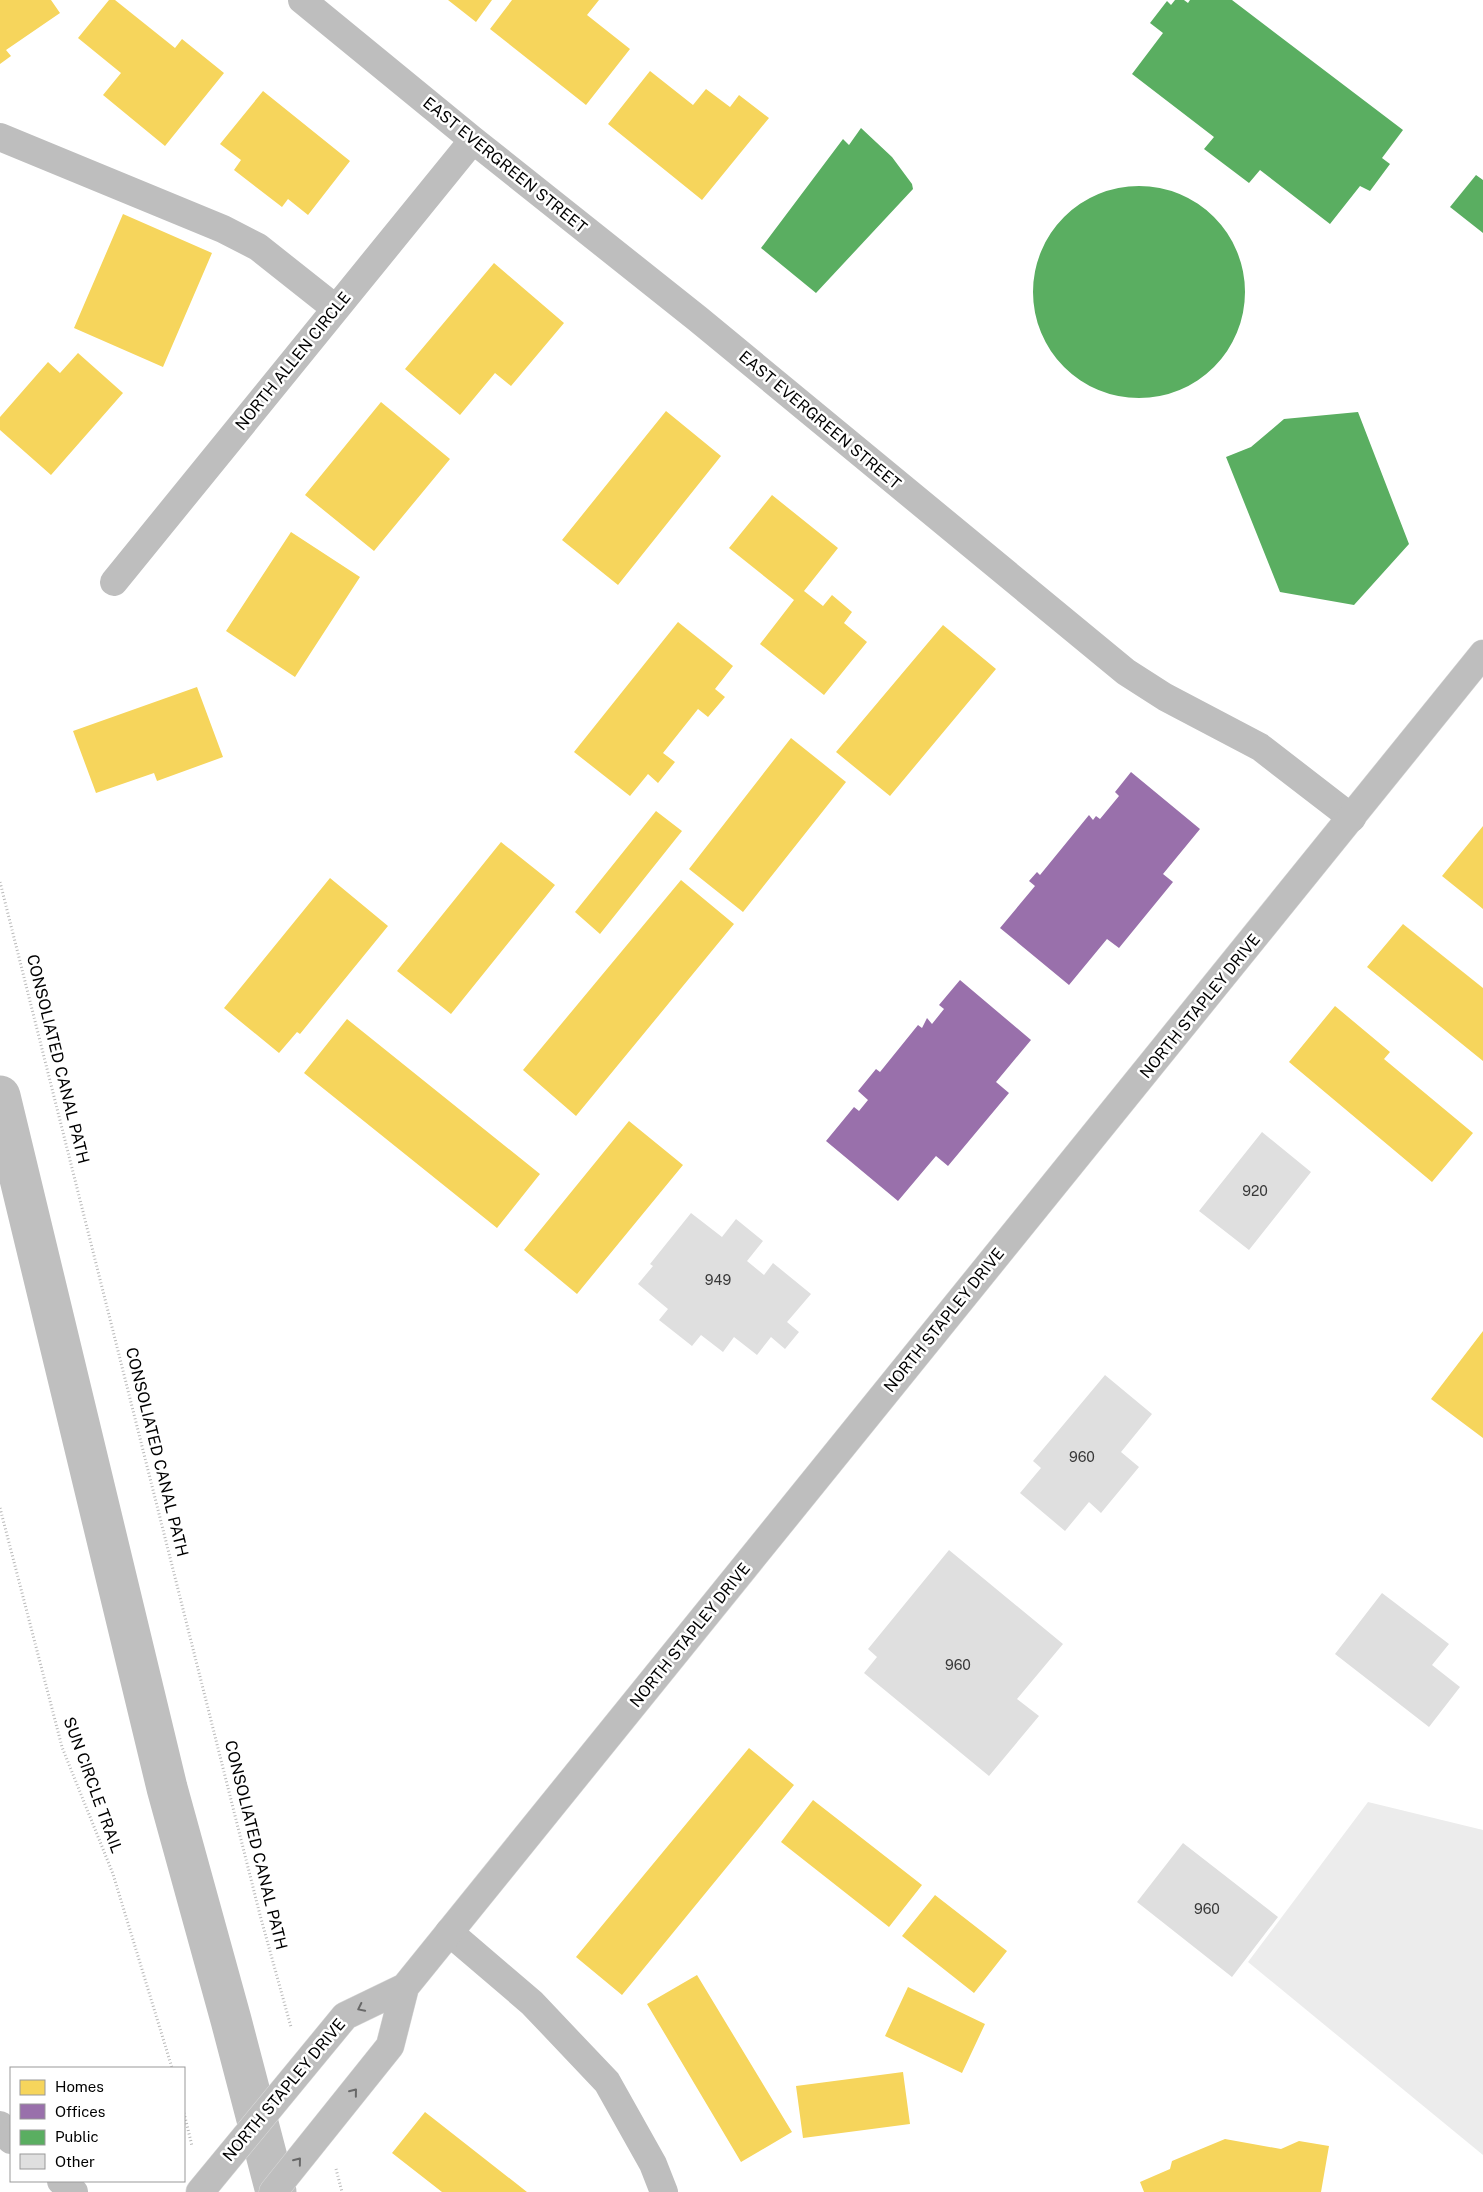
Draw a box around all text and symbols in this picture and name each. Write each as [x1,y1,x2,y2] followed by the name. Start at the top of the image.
[419,93,591,237] street label: EAST EVERGREEN STREET
[231,288,355,434] street label: NORTH ALLEN CIRCLE
[735,347,905,494] street label: EAST EVERGREEN STREET
[1136,930,1264,1082] street label: NORTH STAPLEY DRIVE
[23,952,93,1166] street label: CONSOLIATED CANAL PATH
[1242,1183,1268,1199] house number: 920
[880,1244,1008,1396] street label: NORTH STAPLEY DRIVE
[705,1272,731,1288] house number: 949
[122,1345,192,1559] street label: CONSOLIATED CANAL PATH
[1069,1449,1095,1465] house number: 960
[626,1559,754,1711] street label: NORTH STAPLEY DRIVE
[945,1657,971,1673] house number: 960
[60,1714,126,1856] street label: SUN CIRCLE TRAIL
[221,1738,291,1952] street label: CONSOLIATED CANAL PATH
[1194,1901,1220,1917] house number: 960
[357,2002,366,2012] one-way arrow
[219,2015,349,2165] street label: NORTH STAPLEY DRIVE
[10,2067,185,2182] legend
[55,2078,104,2095] text: Homes
[348,2089,356,2098] one-way arrow
[55,2103,105,2120] text: Offices
[55,2128,99,2145] text: Public
[55,2153,95,2170] text: Other
[292,2158,300,2167] one-way arrow

